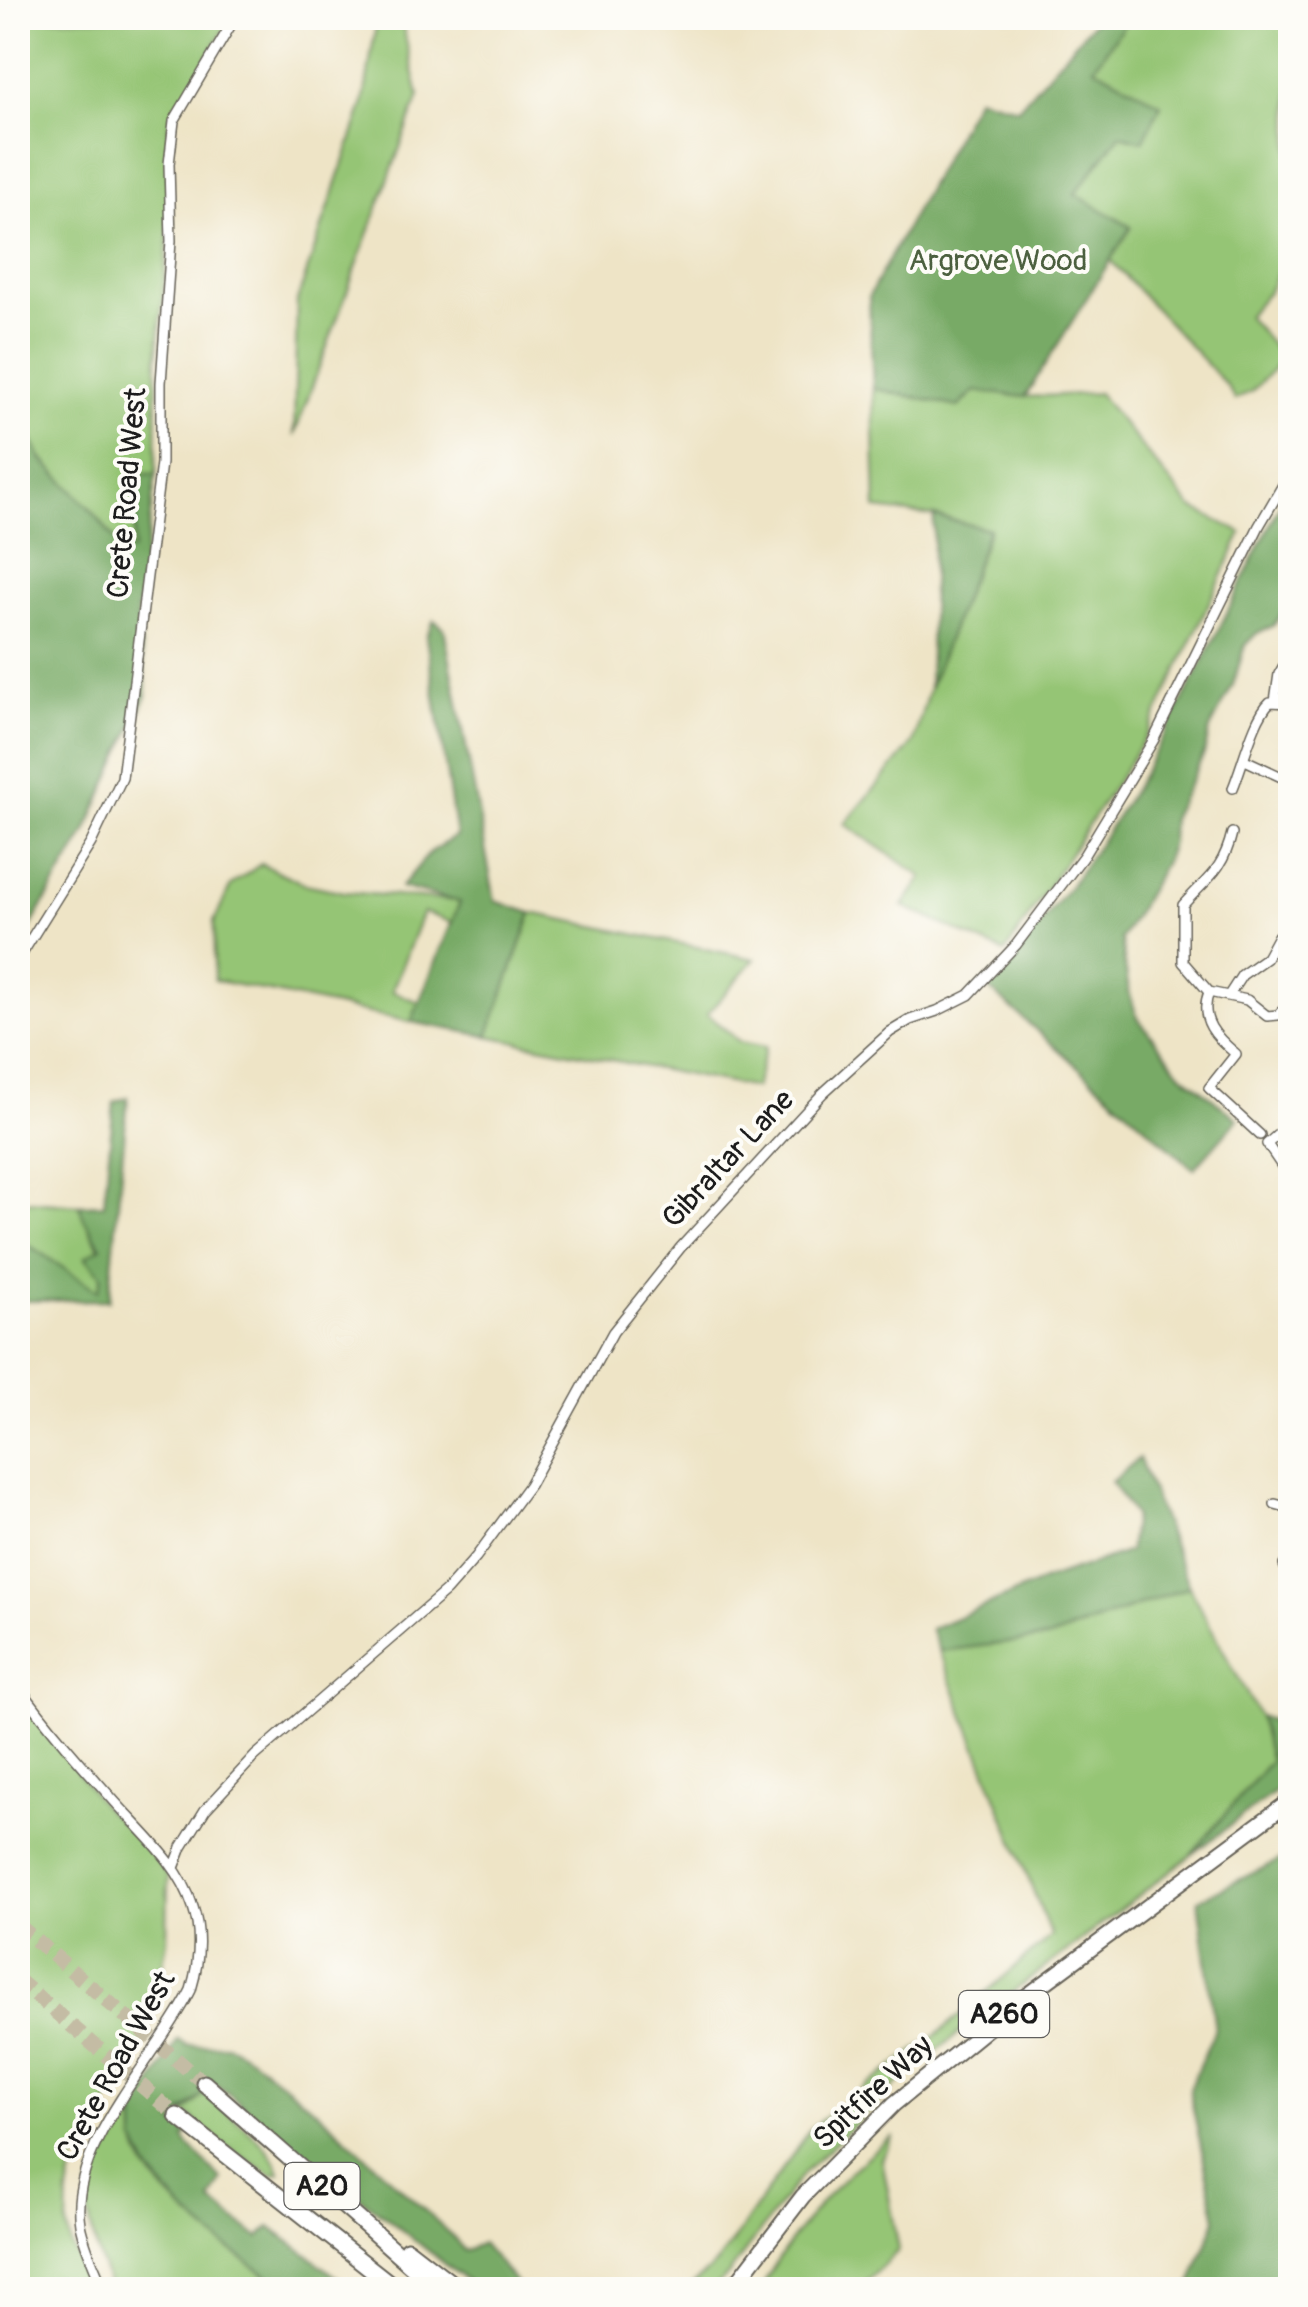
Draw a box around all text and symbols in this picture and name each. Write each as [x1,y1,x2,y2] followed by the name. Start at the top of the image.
[909,242,1087,279] park label: Argrove Wood
[99,385,155,600] street label: Crete Road West
[654,1082,802,1236] street label: Gibraltar Lane
[49,1964,184,2167] street label: Crete Road West
[959,1991,1049,2037] road number: A260
[805,2027,941,2157] street label: Spitfire Way
[284,2163,360,2209] road number: A20

